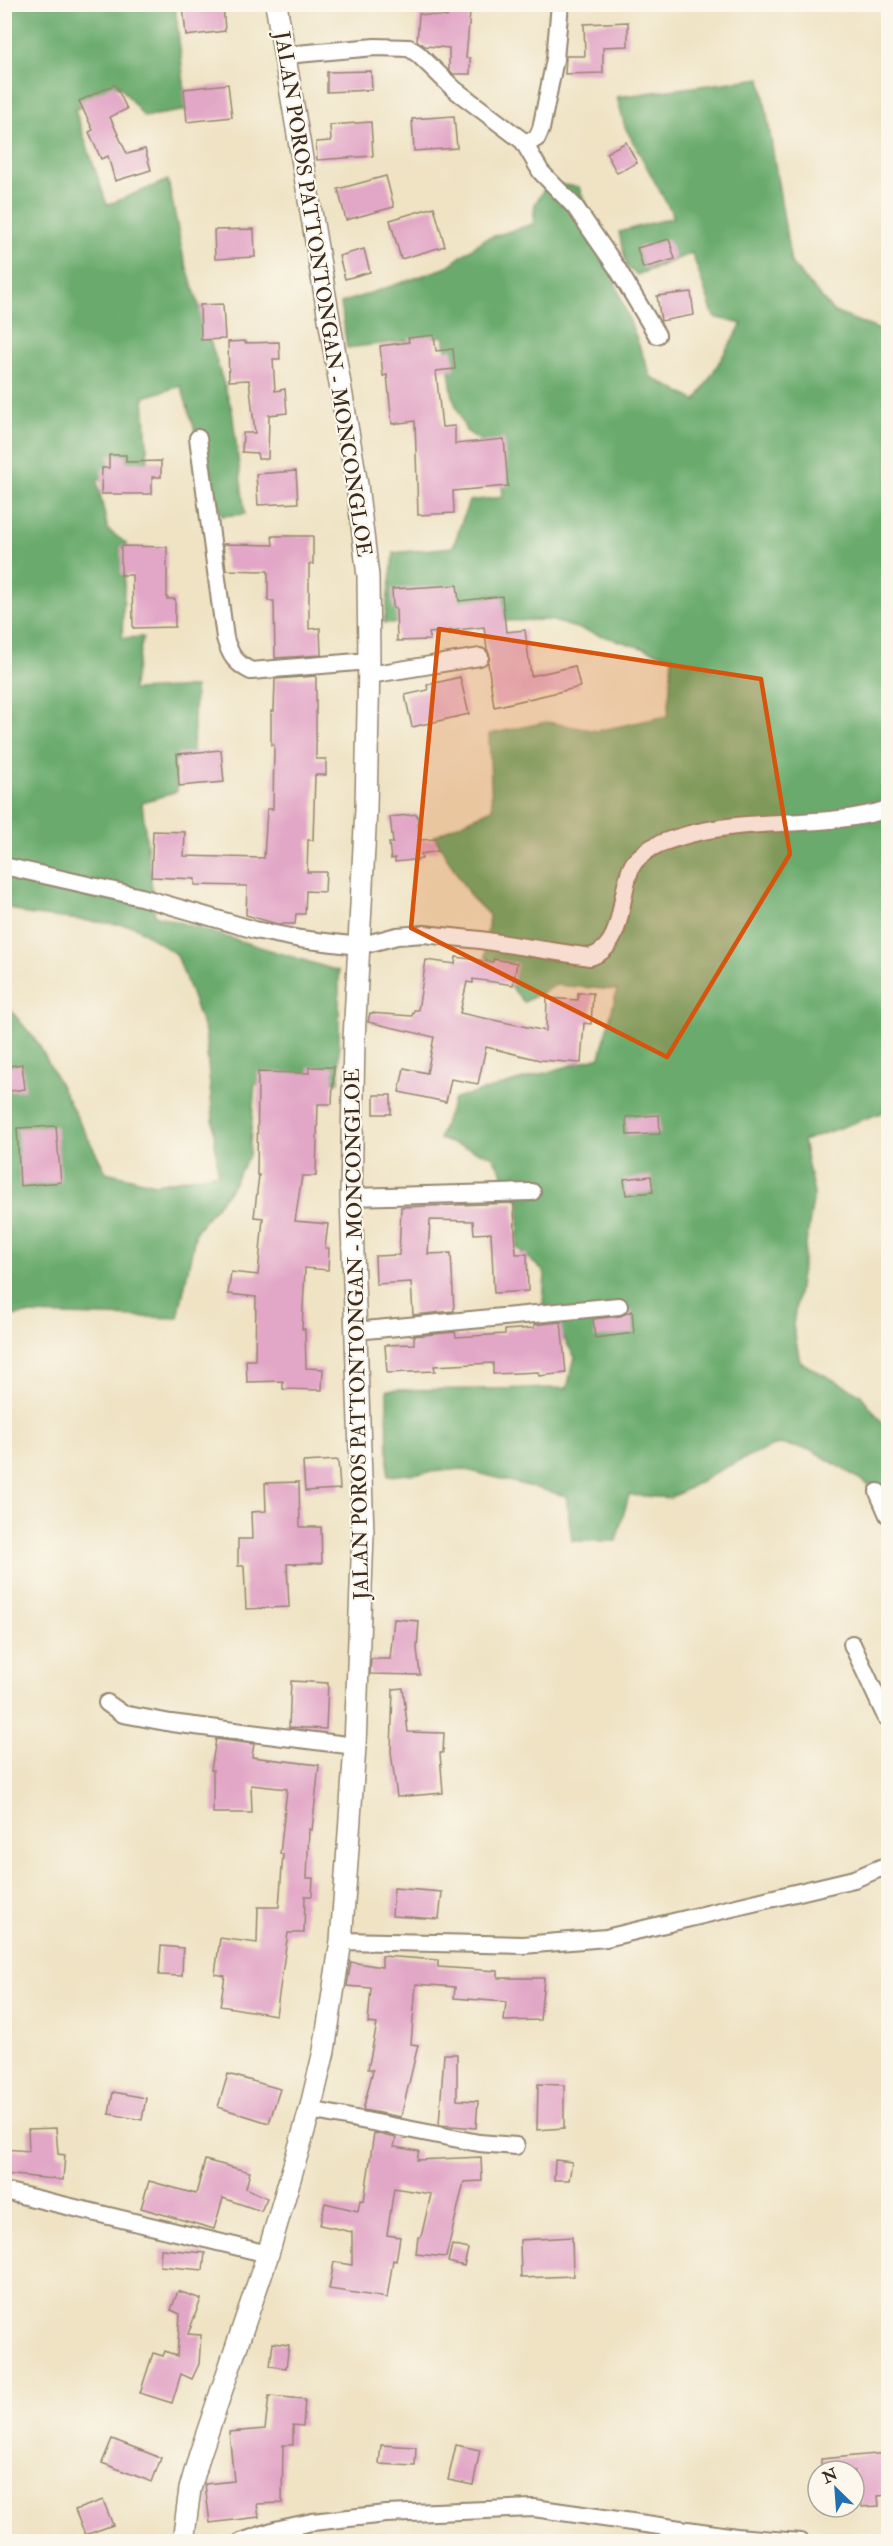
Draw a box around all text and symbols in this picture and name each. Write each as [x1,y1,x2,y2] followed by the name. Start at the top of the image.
[268,28,378,559] street label: JALAN POROS PATTONTONGAN - MONCONGLOE
[339,1068,375,1601] street label: JALAN POROS PATTONTONGAN - MONCONGLOE
[806,2459,866,2519] north arrow
[818,2464,841,2489] text: N

